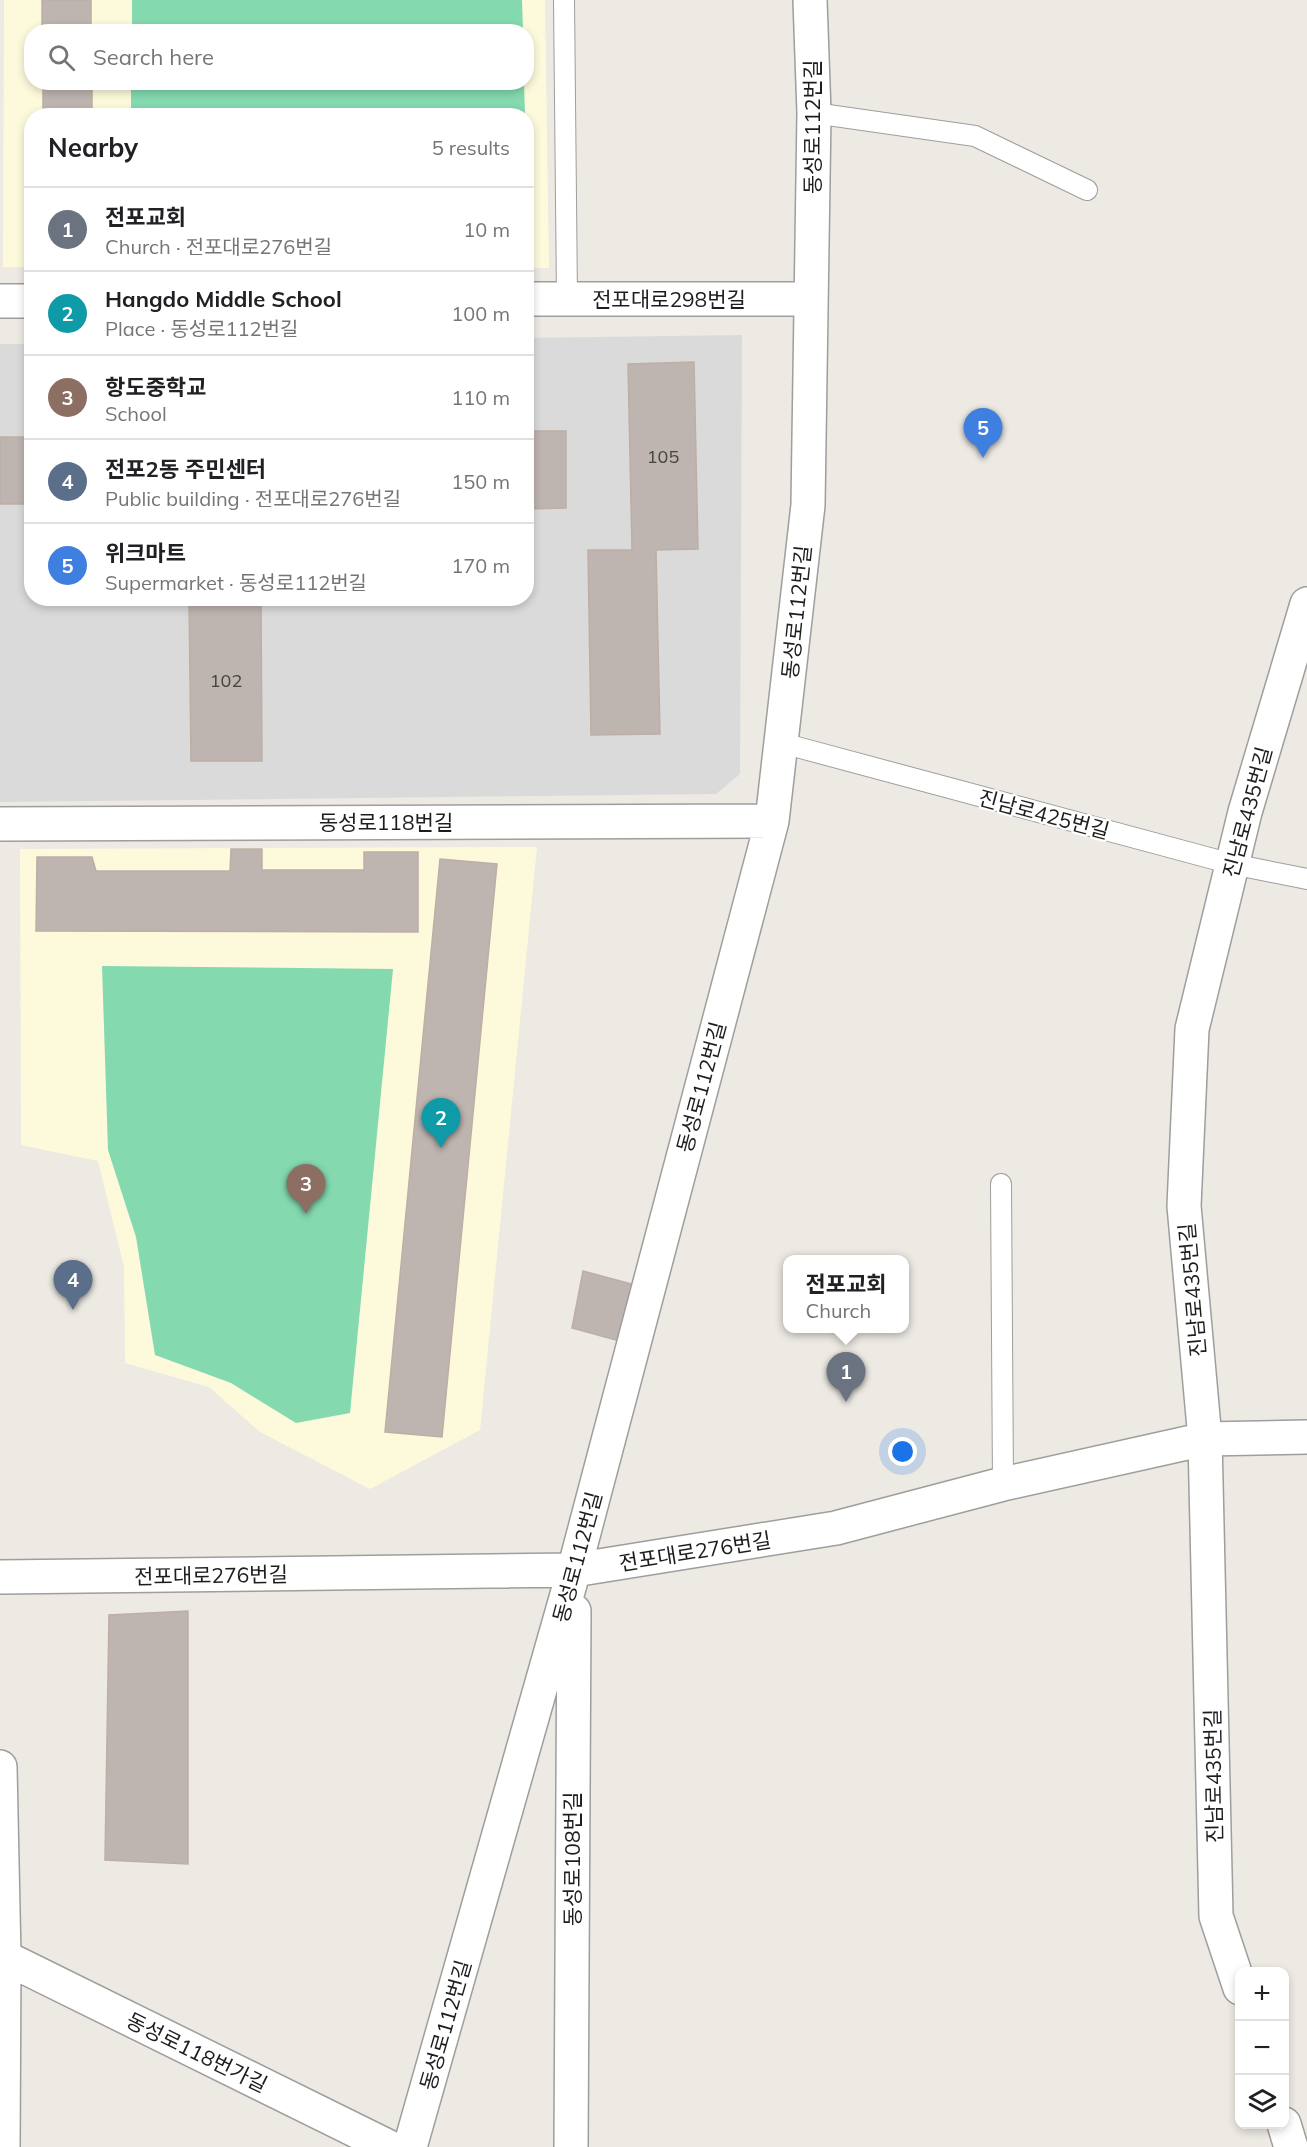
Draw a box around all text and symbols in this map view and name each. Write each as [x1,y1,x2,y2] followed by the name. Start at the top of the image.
[24,24,534,90] search box
[45,41,78,74] icon: search
[93,43,214,71] text: Search here
[799,60,825,194] street label: 동성로112번길
[48,131,138,164] text: Nearby
[432,135,510,160] text: 5 results
[105,203,186,231] text: 전포교회
[62,217,74,242] text: 1
[463,217,510,242] text: 10 m
[105,234,332,259] text: Church · 전포대로276번길
[105,285,342,313] text: Hangdo Middle School
[592,286,746,312] street label: 전포대로298번길
[62,301,74,326] text: 2
[451,301,510,326] text: 100 m
[105,316,298,341] text: Place · 동성로112번길
[105,373,206,401] text: 항도중학교
[62,385,74,410] text: 3
[451,385,510,410] text: 110 m
[105,401,167,426] text: School
[964,408,1002,458] pin: 5
[647,445,679,468] house number: 105
[105,455,266,483] text: 전포2동 주민센터
[62,469,74,494] text: 4
[451,469,510,494] text: 150 m
[105,486,401,511] text: Public building · 전포대로276번길
[105,539,186,567] text: 위크마트
[776,544,816,680] street label: 동성로112번길
[62,553,74,578] text: 5
[451,553,510,578] text: 170 m
[105,570,367,595] text: Supermarket · 동성로112번길
[210,669,242,692] house number: 102
[1217,744,1277,880] street label: 진남로435번길
[976,784,1112,844] street label: 진남로425번길
[319,809,453,835] street label: 동성로118번길
[671,1019,731,1155] street label: 동성로112번길
[422,1098,460,1148] pin: 2
[286,1164,326,1214] pin: 3
[1173,1222,1211,1358] street label: 진남로435번길
[783,1255,909,1333] popup
[54,1260,92,1310] pin: 4
[806,1270,886,1298] text: 전포교회
[806,1298,871,1323] text: Church
[826,1352,866,1402] pin: 1
[888,1437,917,1466] your location
[547,1489,607,1625] street label: 동성로112번길
[617,1526,773,1576] street label: 전포대로276번길
[134,1561,288,1589] street label: 전포대로276번길
[1199,1709,1227,1843] street label: 진남로435번길
[559,1792,585,1926] street label: 동성로108번길
[414,1957,476,2093] street label: 동성로112번길
[1235,1967,1289,2129] map controls
[1235,1967,1289,2021] button: +
[122,2007,272,2097] street label: 동성로118번가길
[1235,2021,1289,2075] button: −
[1235,2075,1289,2129] button: layers

